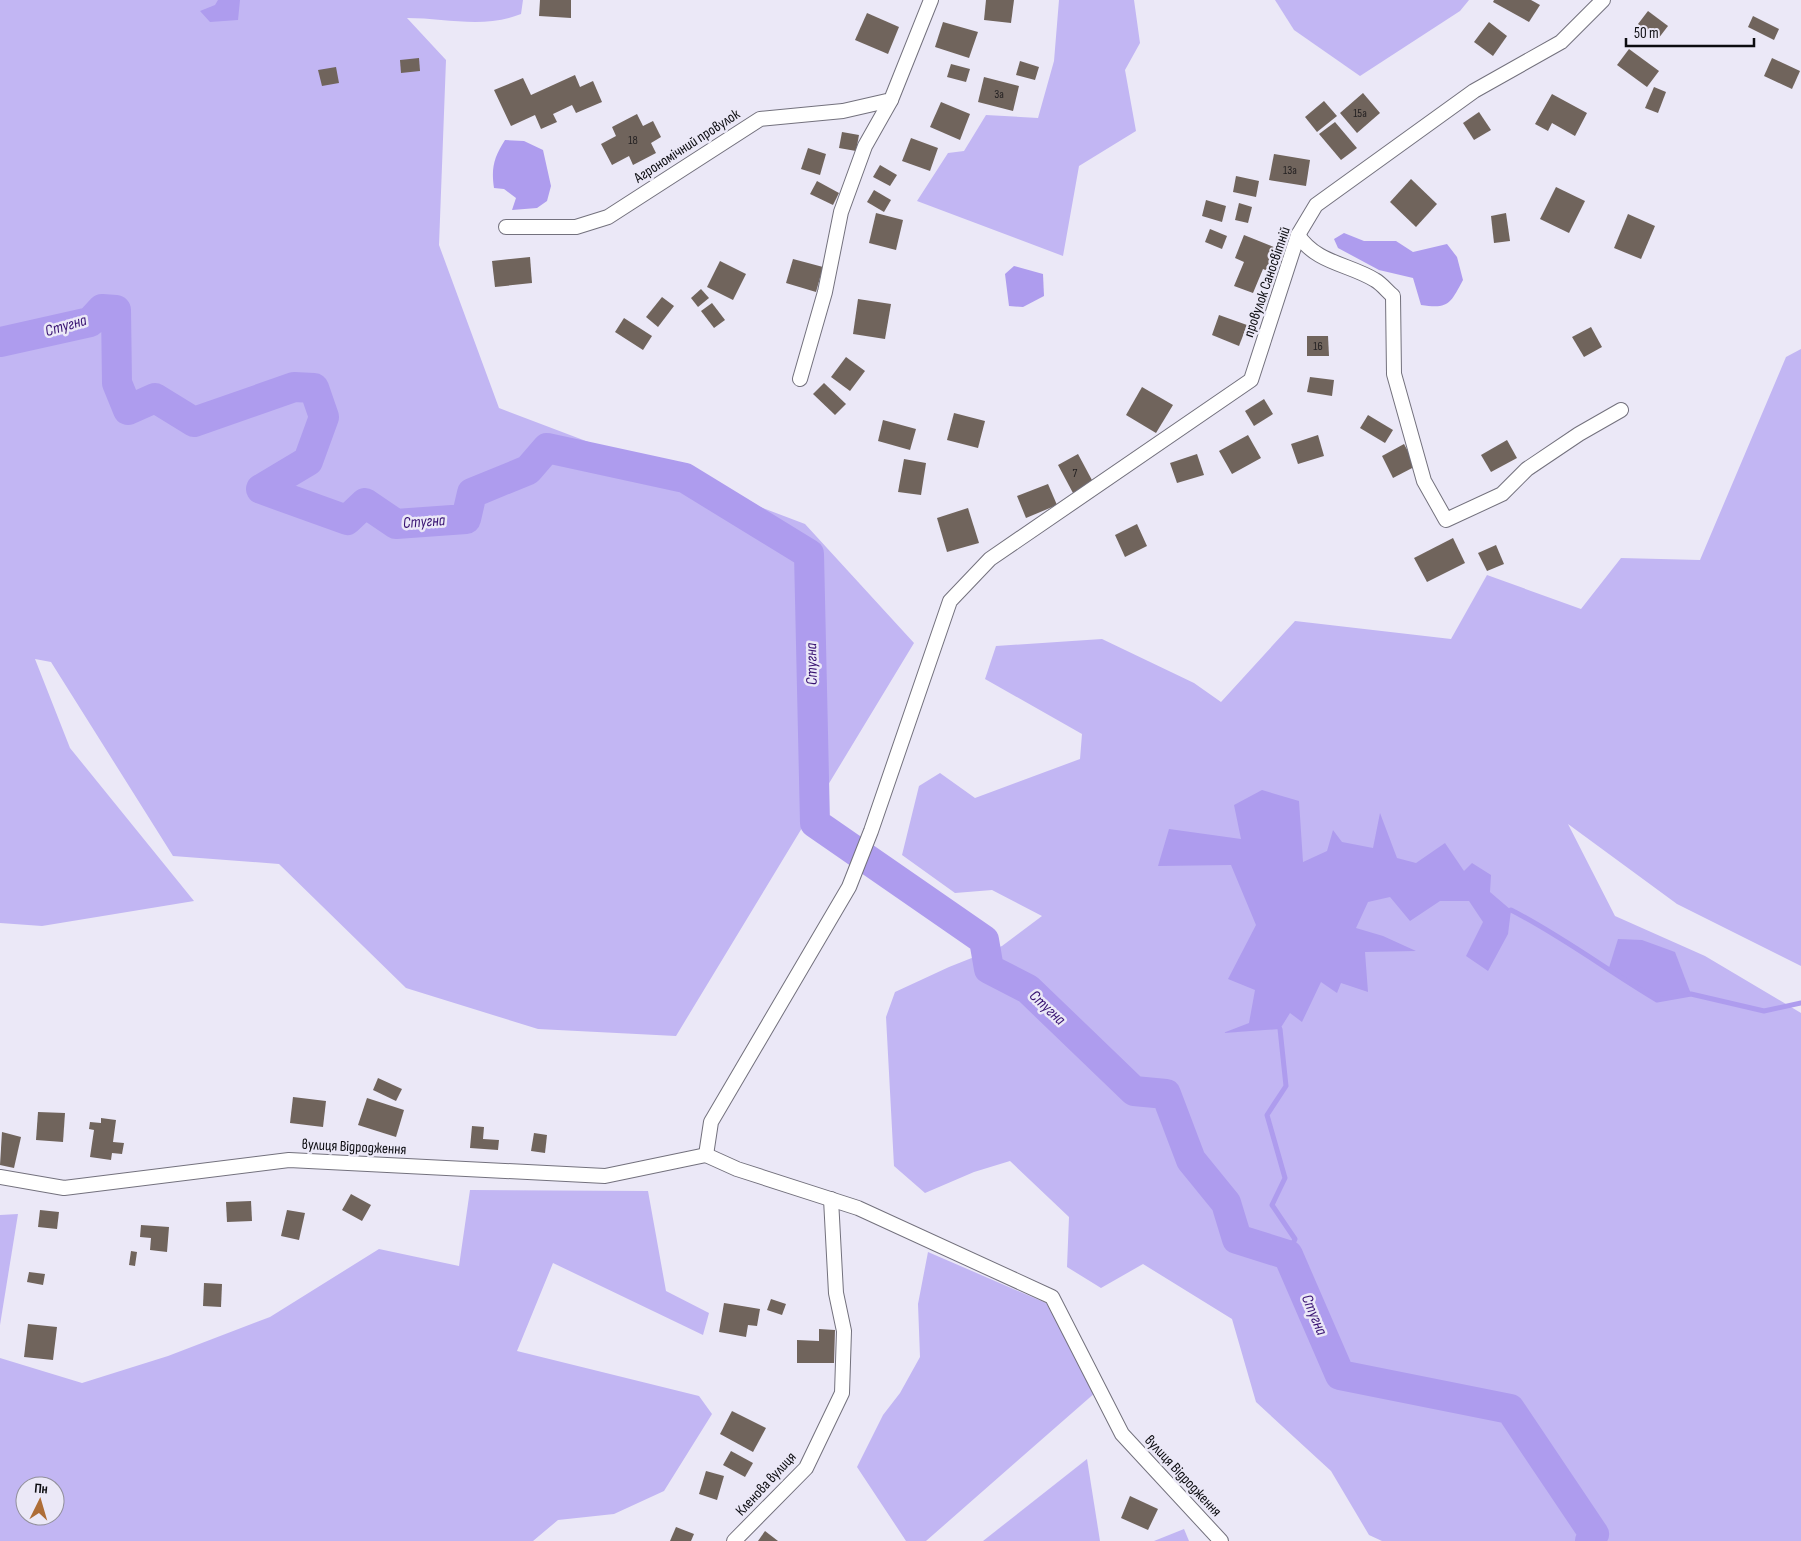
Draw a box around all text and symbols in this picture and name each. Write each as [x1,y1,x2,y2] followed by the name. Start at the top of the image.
[1626,15,1754,47] scale bar
[1634,24,1659,43] text: 50 m
[994,87,1004,102] house number: 3а
[630,104,744,188] street label: Агрономічний провулок
[1353,106,1367,121] house number: 15а
[628,133,638,148] house number: 18
[1283,163,1297,178] house number: 13а
[1239,224,1295,340] street label: провулок Саносвітній
[43,311,89,341] water label: Стугна
[1313,339,1323,354] house number: 16
[1073,466,1078,481] house number: 7
[402,511,446,533] water label: Стугна
[802,642,822,685] water label: Стугна
[1025,987,1069,1030] water label: Стугна
[301,1135,407,1159] street label: вулиця Відродження
[1297,1292,1331,1339] water label: Стугна
[1140,1431,1226,1521] street label: вулиця Відродження
[732,1448,801,1520] street label: Кленова вулиця
[15,1476,65,1526] north arrow
[34,1479,49,1498] text: Пн

